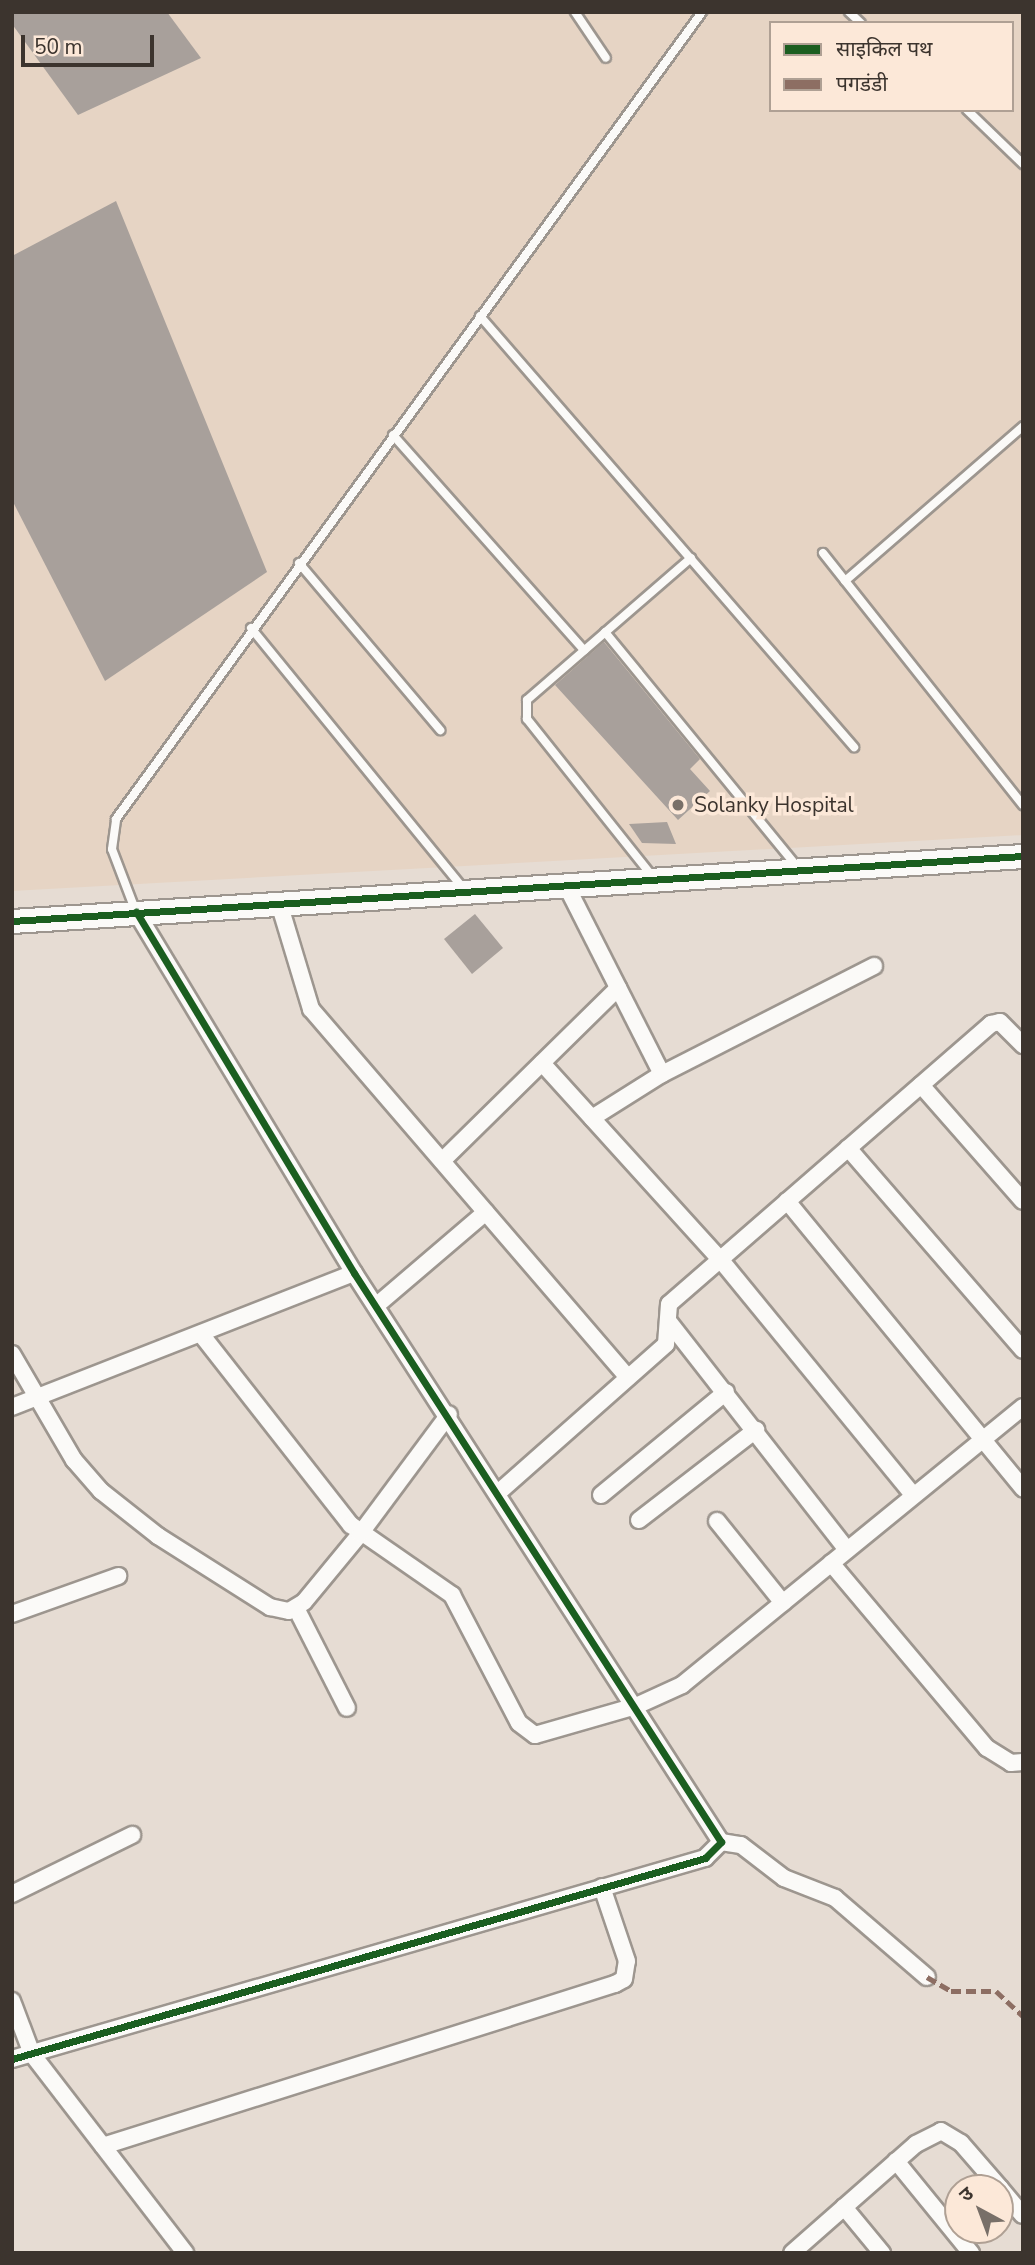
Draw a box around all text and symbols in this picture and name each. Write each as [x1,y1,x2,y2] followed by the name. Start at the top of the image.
[24,21,158,65] scale bar
[769,21,1014,112] legend
[34,33,83,61] text: 50 m
[836,35,933,63] text: साइकिल पथ
[836,70,888,98] text: पगडंडी
[694,792,854,818] place label: Solanky Hospital
[668,795,688,815] marker: Solanky Hospital
[944,2174,1014,2244] north arrow
[954,2181,979,2208] text: उ

